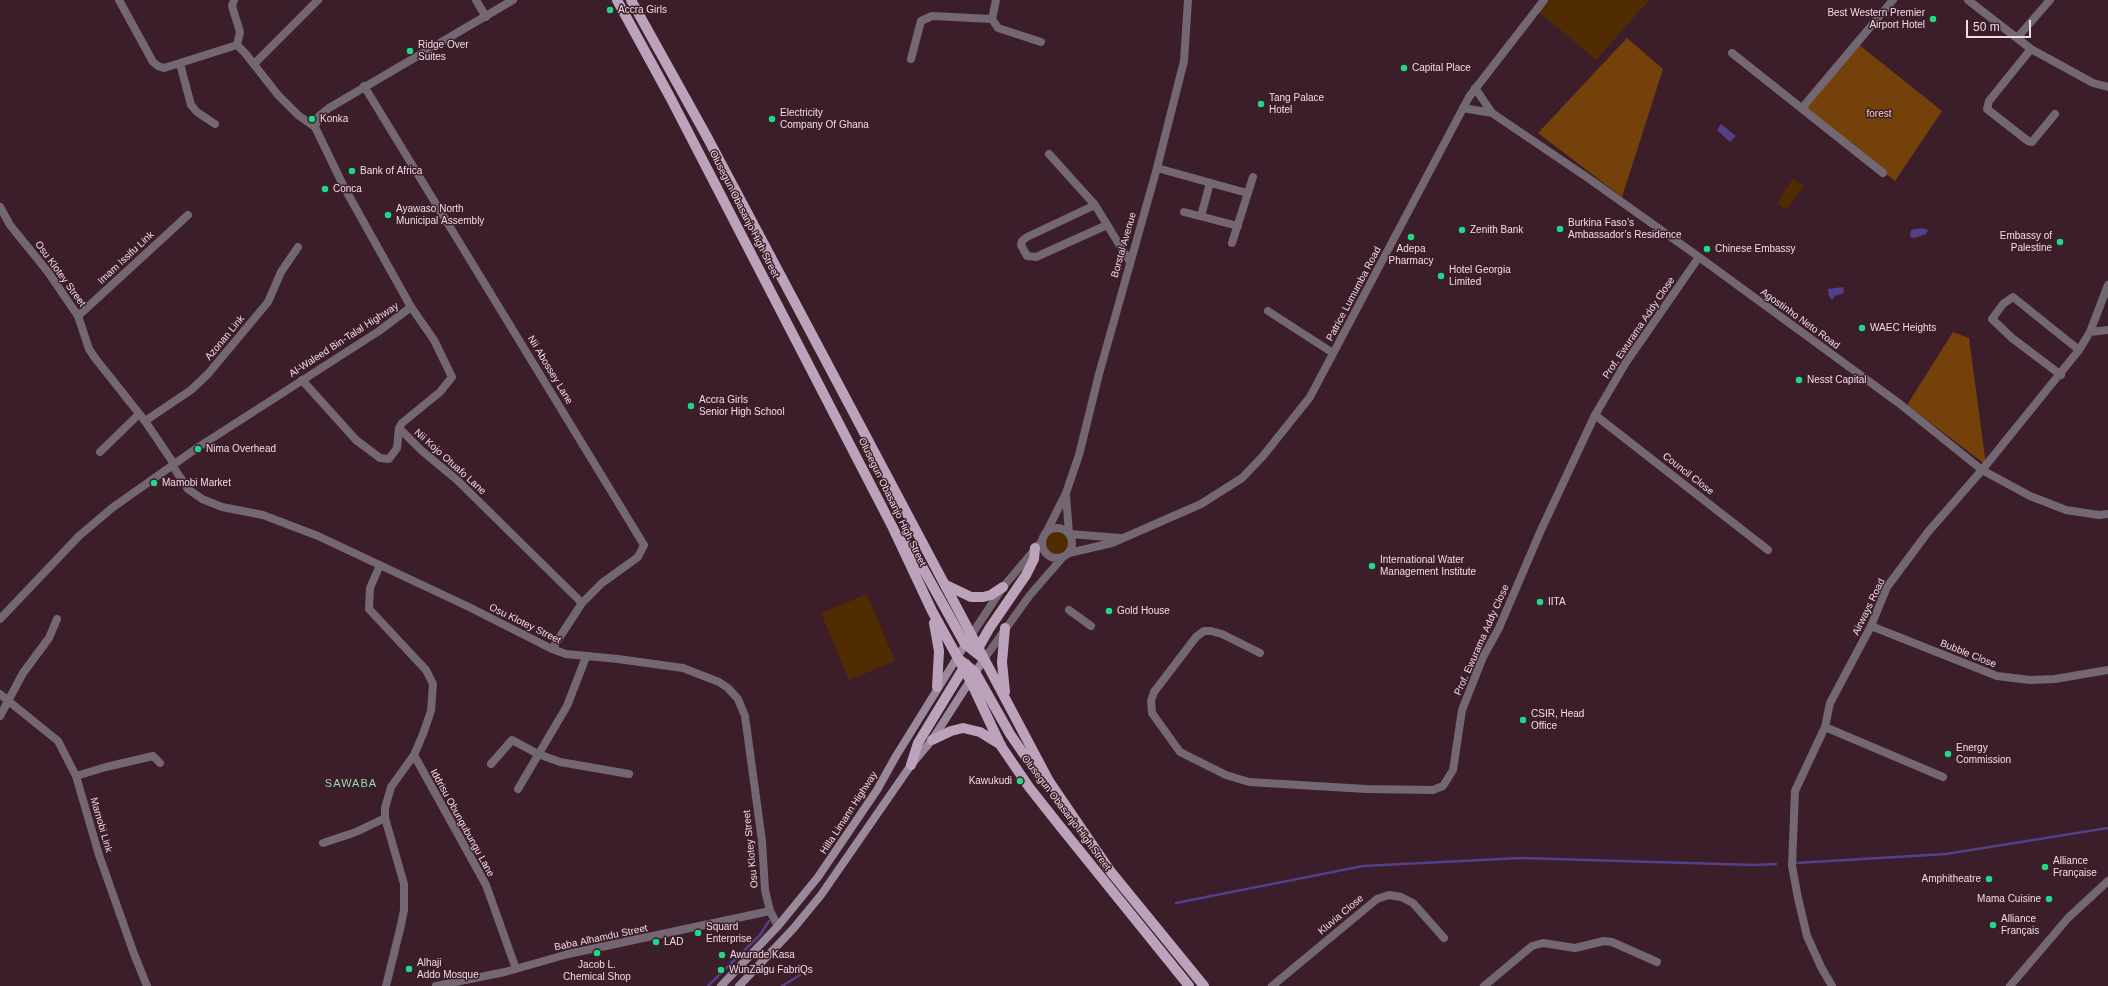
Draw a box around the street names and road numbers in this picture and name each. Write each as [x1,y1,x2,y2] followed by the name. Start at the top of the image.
[707,148,781,280] street label: Olusegun Obasanjo High Street
[1109,211,1139,279] street label: Borstal Avenue
[95,229,157,287] street label: Imam Issifu Link
[32,239,88,309] street label: Osu Klotey Street
[1324,245,1384,343] street label: Patrice Lumumba Road
[1600,275,1678,381] street label: Prof. Ewurama Addy Close
[1758,286,1842,352] street label: Agostinho Neto Road
[287,300,401,380] street label: Al-Waleed Bin-Talal Highway
[203,313,247,363] street label: Azonan Link
[525,334,575,406] street label: Nii Abossey Lane
[412,427,488,497] street label: Nii Kojo Otuafo Lane
[856,436,928,568] street label: Olusegun Obasanjo High Street
[1660,450,1716,498] street label: Council Close
[1850,577,1888,637] street label: Airways Road
[1452,583,1512,697] street label: Prof. Ewurama Addy Close
[487,601,563,647] street label: Osu Klotey Street
[1938,637,1998,671] street label: Bubble Close
[1019,753,1113,873] street label: Olusegun Obasanjo High Street
[427,767,497,879] street label: Iddrisu Obungubungu Lane
[818,769,880,857] street label: Hilla Limann Highway
[87,796,115,854] street label: Mamobi Link
[741,809,761,889] street label: Osu Klotey Street
[1316,893,1366,937] street label: Kluvia Close
[553,922,649,954] street label: Baba Alhamdu Street

